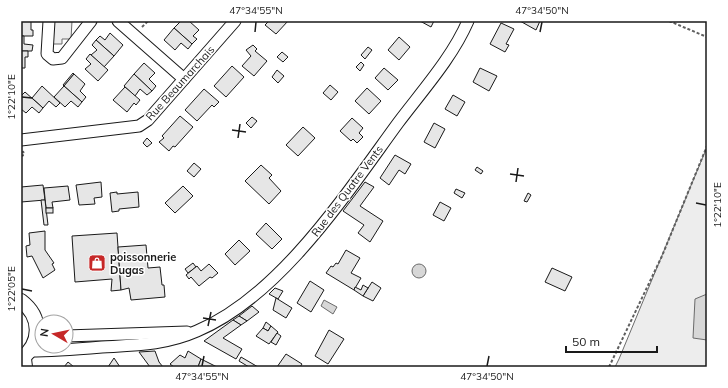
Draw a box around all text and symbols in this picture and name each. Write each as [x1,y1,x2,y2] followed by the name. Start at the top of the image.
[229,4,283,17] text: 47°34'55"N
[515,4,569,17] text: 47°34'50"N
[143,43,217,123] street label: Rue Beaumarchais
[5,74,18,120] text: 1°22'10"E
[308,143,386,239] street label: Rue des Quatre Vents
[711,182,724,228] text: 1°22'10"E
[110,250,176,277] place label: poissonnerie Dugas
[87,253,107,273] shop icon: poissonnerie Dugas
[5,266,18,312] text: 1°22'05"E
[34,314,74,354] north arrow
[37,327,52,338] text: N
[566,328,657,354] scale bar
[572,334,600,349] text: 50 m
[175,370,229,383] text: 47°34'55"N
[460,370,514,383] text: 47°34'50"N

